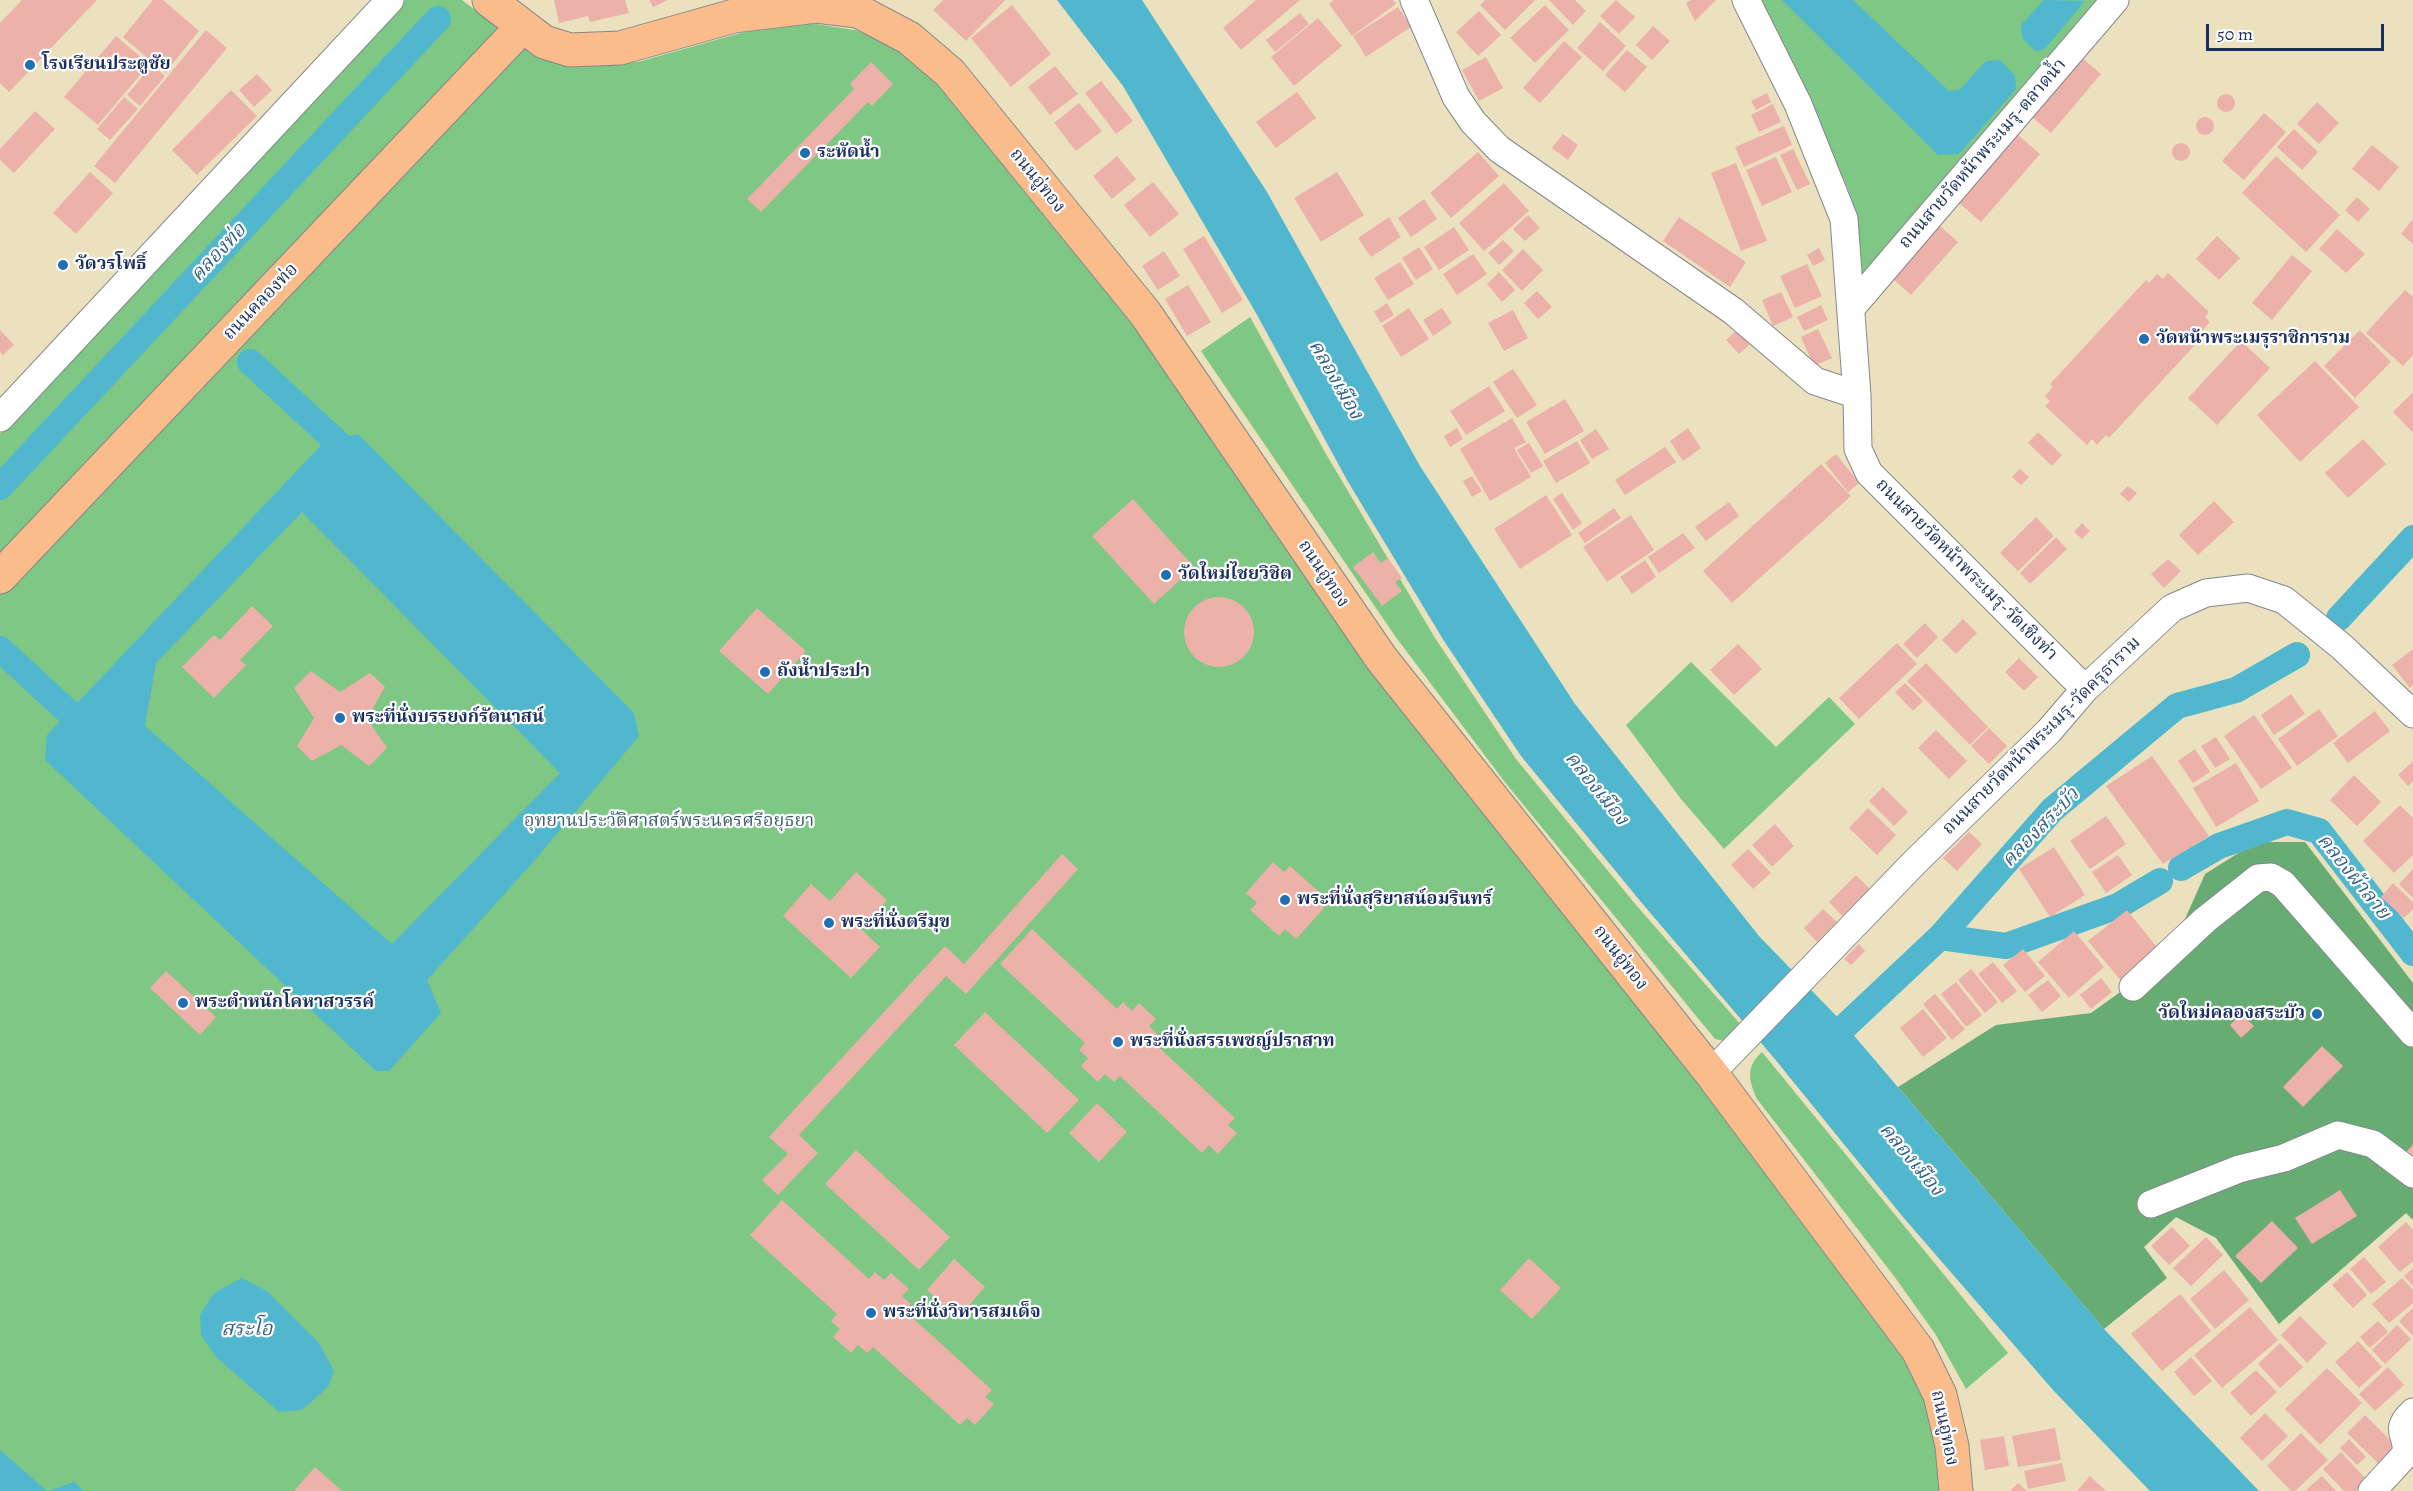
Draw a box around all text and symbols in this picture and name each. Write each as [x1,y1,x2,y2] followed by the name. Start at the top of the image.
[2209,12,2388,50] scale bar
[2217,22,2253,46] text: 50 m
[42,54,171,76] place label: โรงเรียนประตูชัย
[1895,55,2071,253] street label: ถนนสายวัดหน้าพระเมรุ-ตลาดน้ำ
[23,58,37,72] marker: โรงเรียนประตูชัย
[817,142,880,164] place label: ระหัดน้ำ
[1005,145,1069,217] street label: ถนนอู่ทอง
[798,146,812,160] marker: ระหัดน้ำ
[186,219,252,287] water label: คลองท่อ
[75,254,147,276] place label: วัดวรโพธิ์
[56,258,70,272] marker: วัดวรโพธิ์
[219,259,303,345] street label: ถนนคลองท่อ
[2156,328,2350,350] place label: วัดหน้าพระเมรุราชิการาม
[2137,332,2151,346] marker: วัดหน้าพระเมรุราชิการาม
[1303,336,1367,424] water label: คลองเมือง
[1870,474,2062,666] street label: ถนนสายวัดหน้าพระเมรุ-วัดเชิงท่า
[1293,536,1353,612] street label: ถนนอู่ทอง
[1178,564,1292,586] place label: วัดใหม่ไชยวิชิต
[1159,568,1173,582] marker: วัดใหม่ไชยวิชิต
[1938,632,2146,840] street label: ถนนสายวัดหน้าพระเมรุ-วัดครุธาราม
[777,661,870,683] place label: ถังน้ำประปา
[758,665,772,679] marker: ถังน้ำประปา
[352,707,544,729] place label: พระที่นั่งบรรยงก์รัตนาสน์
[333,711,347,725] marker: พระที่นั่งบรรยงก์รัตนาสน์
[1559,747,1633,831] water label: คลองเมือง
[1997,783,2085,873] water label: คลองสระบัว
[524,811,814,833] park label: อุทยานประวัติศาสตร์พระนครศรีอยุธยา
[2311,829,2395,925] water label: คลองผ้าลาย
[1297,889,1492,911] place label: พระที่นั่งสุริยาสน์อมรินทร์
[1278,893,1292,907] marker: พระที่นั่งสุริยาสน์อมรินทร์
[841,912,950,934] place label: พระที่นั่งตรีมุข
[822,916,836,930] marker: พระที่นั่งตรีมุข
[1588,921,1652,995] street label: ถนนอู่ทอง
[195,992,374,1014] place label: พระตำหนักโคหาสวรรค์
[176,996,190,1010] marker: พระตำหนักโคหาสวรรค์
[2158,1003,2305,1025] place label: วัดใหม่คลองสระบัว
[2310,1007,2324,1021] marker: วัดใหม่คลองสระบัว
[1130,1031,1335,1053] place label: พระที่นั่งสรรเพชญ์ปราสาท
[1111,1035,1125,1049] marker: พระที่นั่งสรรเพชญ์ปราสาท
[1874,1119,1948,1201] water label: คลองเมือง
[883,1302,1041,1324] place label: พระที่นั่งวิหารสมเด็จ
[864,1306,878,1320] marker: พระที่นั่งวิหารสมเด็จ
[222,1318,272,1342] water label: สระโอ
[1925,1388,1963,1468] street label: ถนนอู่ทอง

